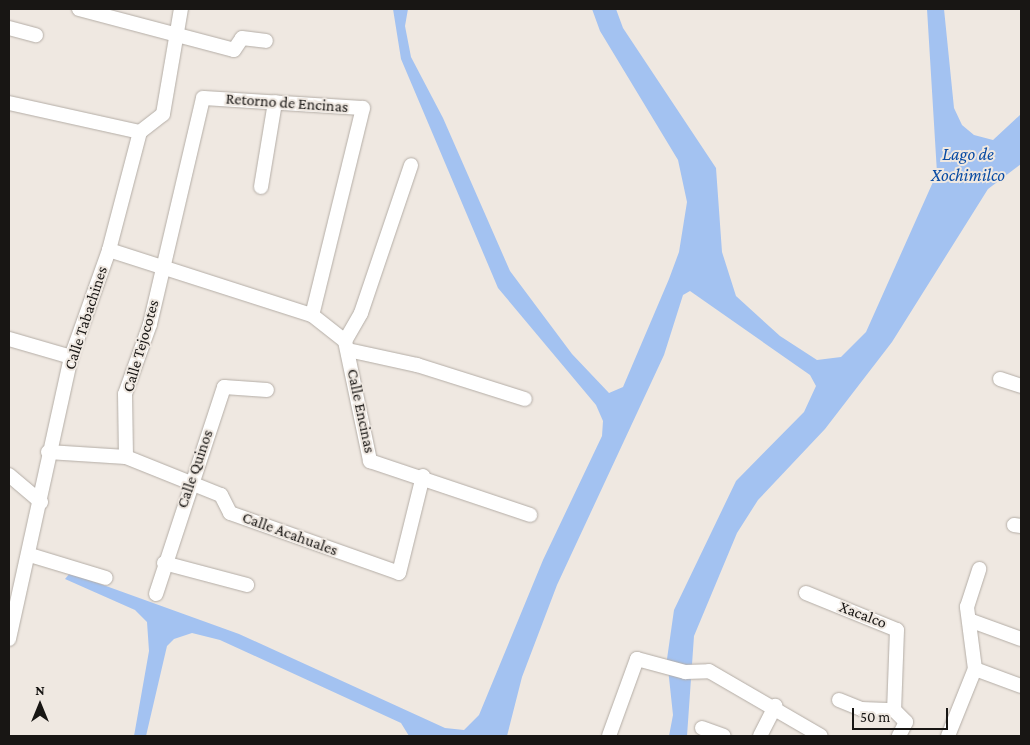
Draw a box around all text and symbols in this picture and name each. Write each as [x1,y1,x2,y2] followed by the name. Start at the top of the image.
[225,89,349,117] street label: Retorno de Encinas
[931,144,1005,186] water label: Lago de Xochimilco
[60,264,112,372] street label: Calle Tabachines
[119,298,163,394] street label: Calle Tejocotes
[343,367,379,455] street label: Calle Encinas
[173,427,217,511] street label: Calle Quinos
[240,508,340,560] street label: Calle Acahuales
[837,597,889,633] street label: Xacalco
[15,680,65,730] north arrow
[35,682,45,698] text: N
[855,698,951,730] scale bar
[860,709,890,725] text: 50 m

